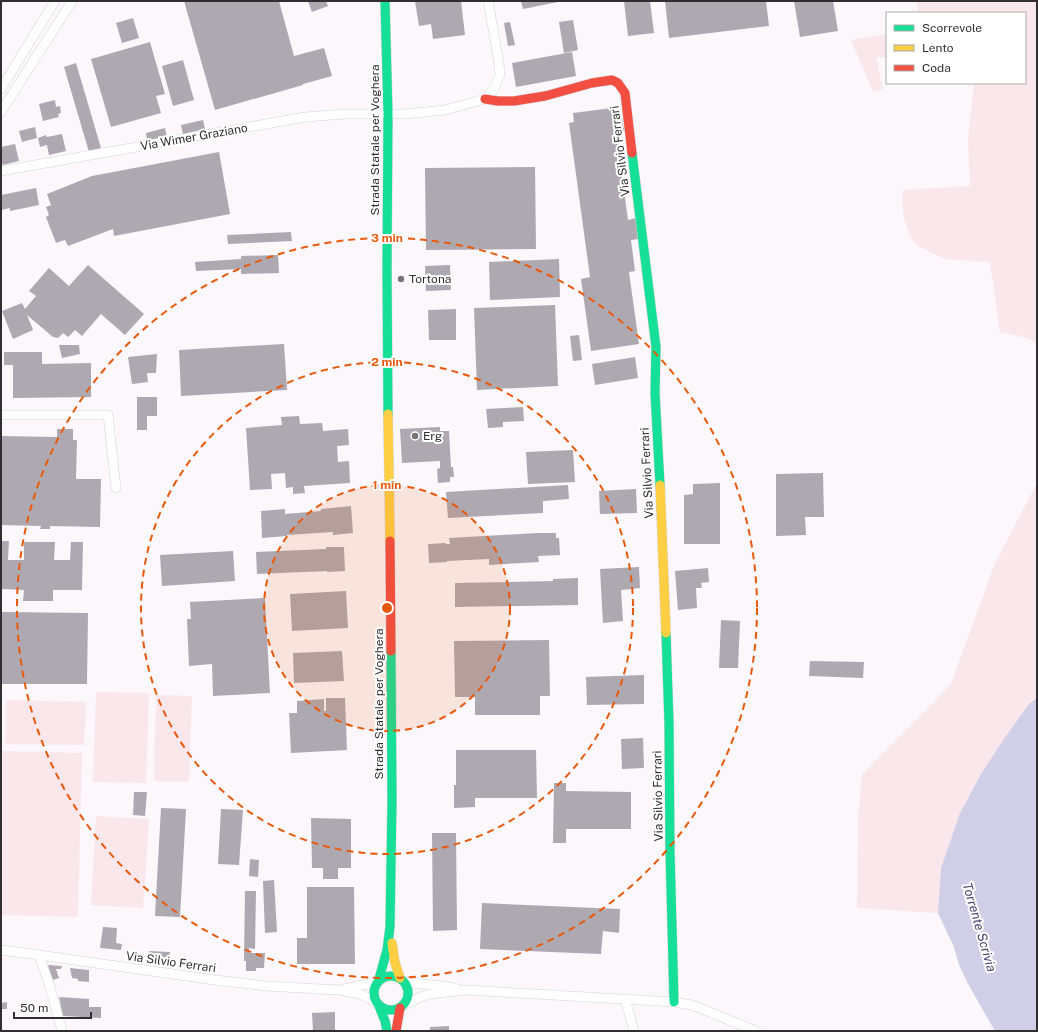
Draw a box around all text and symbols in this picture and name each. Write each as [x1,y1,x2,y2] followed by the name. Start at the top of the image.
[886,12,1026,84] legend
[922,21,982,35] text: Scorrevole
[922,41,954,55] text: Lento
[922,61,951,75] text: Coda
[368,64,382,216] street label: Strada Statale per Voghera
[608,105,632,197] street label: Via Silvio Ferrari
[139,121,249,153] street label: Via Wimer Graziano
[371,231,403,245] text: 3 min
[409,272,451,286] place label: Tortona
[396,274,406,284] marker: Tortona
[371,355,403,369] text: 2 min
[638,427,656,519] street label: Via Silvio Ferrari
[423,429,442,443] place label: Erg
[410,431,420,441] marker: Erg
[373,478,401,492] text: 1 min
[380,601,394,615] centre of rings
[372,628,386,780] street label: Strada Statale per Voghera
[650,750,666,842] street label: Via Silvio Ferrari
[960,881,999,973] water label: Torrente Scrivia
[125,949,217,975] street label: Via Silvio Ferrari
[14,994,91,1020] scale bar
[20,1001,48,1015] text: 50 m

